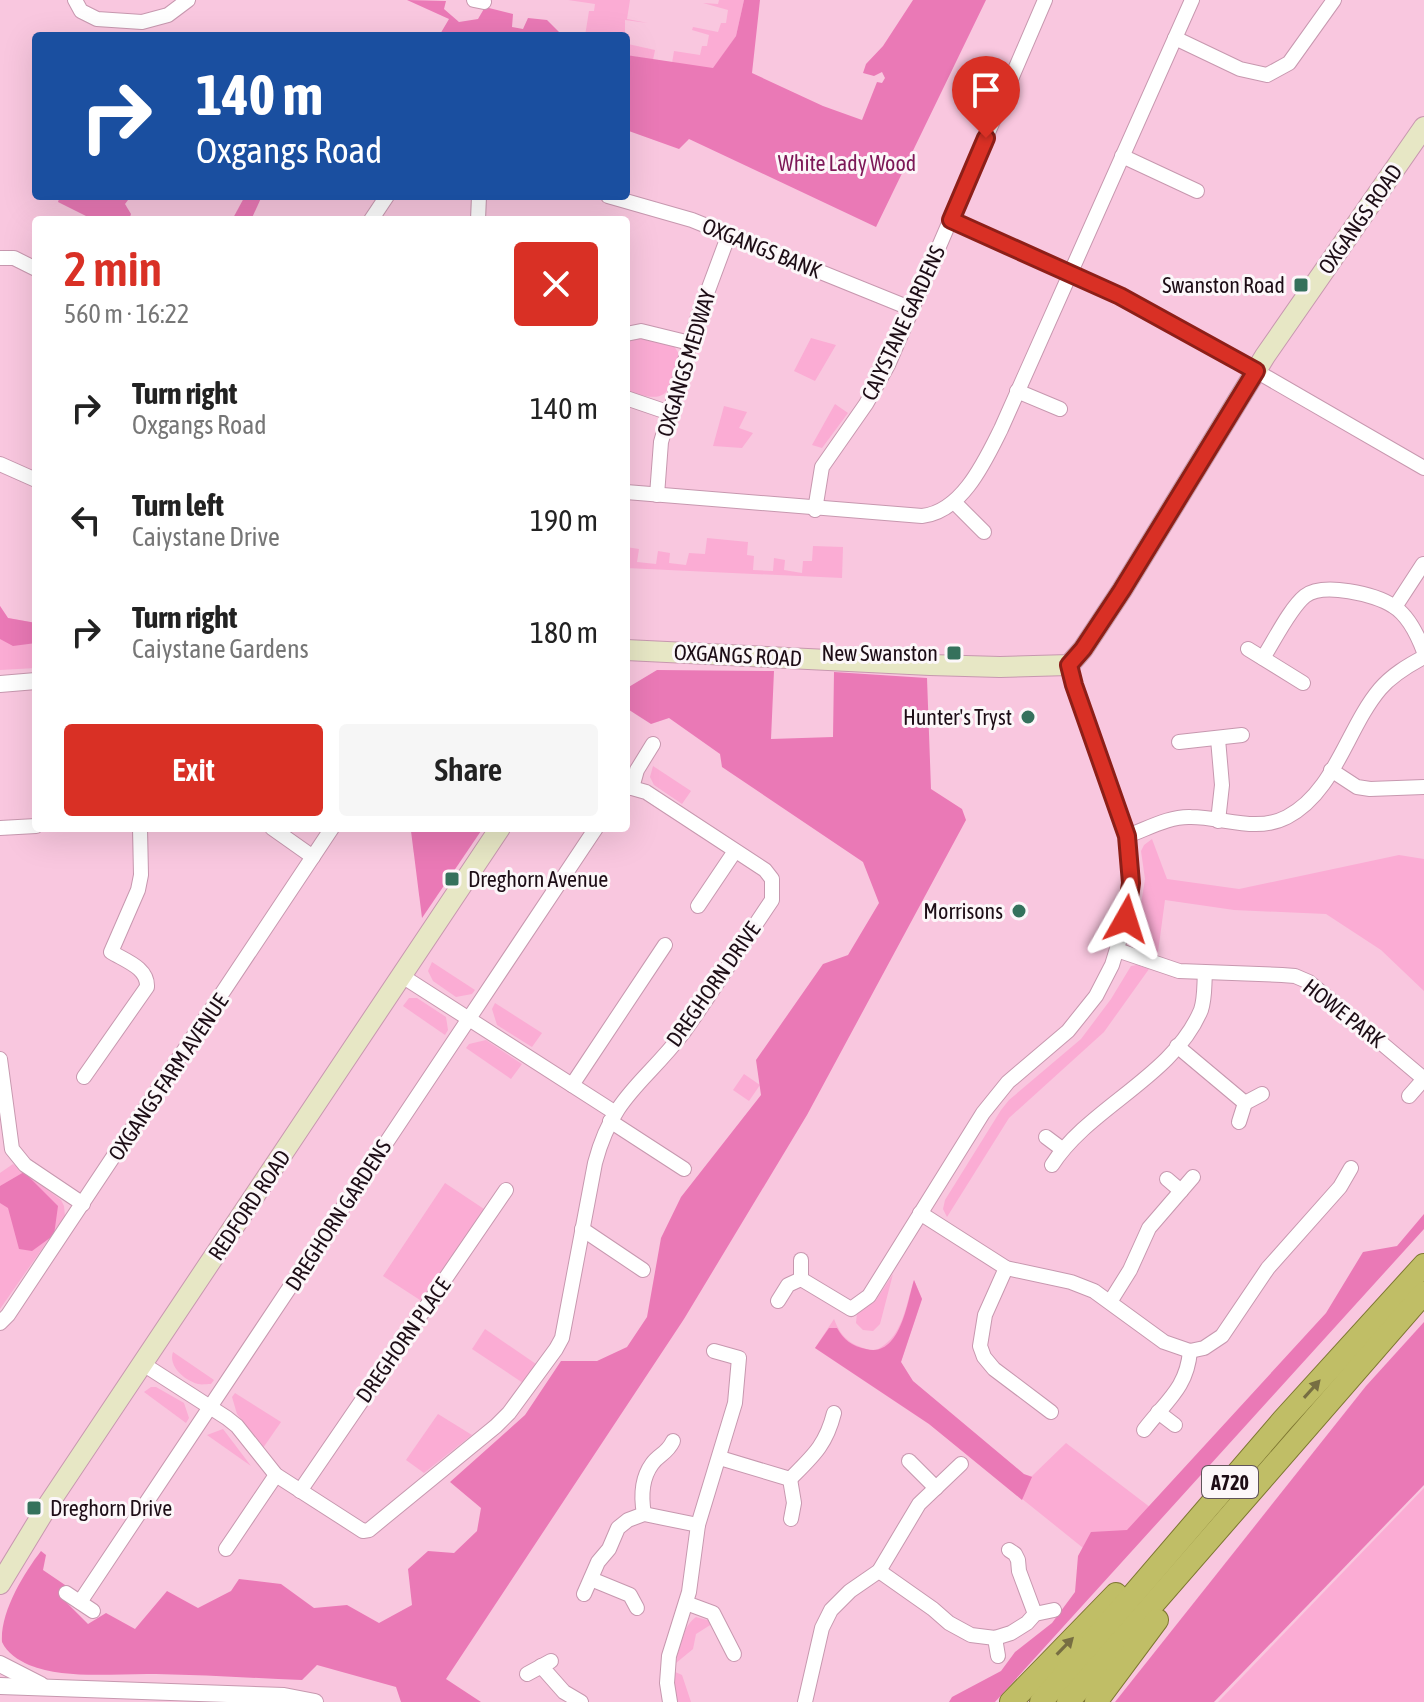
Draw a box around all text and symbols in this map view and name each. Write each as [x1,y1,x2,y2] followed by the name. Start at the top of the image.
[952,56,1020,138] pin
[196,63,323,127] text: 140 m
[64,64,168,168] icon: right
[964,68,1008,112] icon: arrive
[196,129,382,171] text: Oxgangs Road
[778,150,916,176] park label: White Lady Wood
[1313,159,1407,279] street label: OXGANGS ROAD
[699,212,826,284] street label: OXGANGS BANK
[64,241,162,296] text: 2 min
[514,242,598,326] button: close
[856,242,950,404] street label: CAIYSTANE GARDENS
[1162,272,1285,298] place label: Swanston Road
[1292,276,1310,294] marker: Swanston Road
[651,286,721,440] street label: OXGANGS MEDWAY
[64,299,189,329] text: 560 m · 16:22
[132,376,238,410] text: Turn right
[64,386,108,430] icon: right
[530,391,598,425] text: 140 m
[132,410,267,440] text: Oxgangs Road
[132,488,224,522] text: Turn left
[64,498,108,542] icon: left
[530,503,598,537] text: 190 m
[132,522,280,552] text: Caiystane Drive
[132,600,238,634] text: Turn right
[64,610,108,654] icon: right
[530,615,598,649] text: 180 m
[132,634,309,664] text: Caiystane Gardens
[673,639,803,671] street label: OXGANGS ROAD
[821,640,938,666] place label: New Swanston
[945,644,963,662] marker: New Swanston
[903,704,1012,730] place label: Hunter's Tryst
[1019,708,1037,726] marker: Hunter's Tryst
[64,724,323,816] button: Exit
[339,724,598,816] button: Share
[468,866,608,892] place label: Dreghorn Avenue
[443,870,461,888] marker: Dreghorn Avenue
[1084,877,1168,961] position arrow
[923,898,1003,924] place label: Morrisons
[1010,902,1028,920] marker: Morrisons
[660,916,766,1051] street label: DREGHORN DRIVE
[1298,973,1390,1053] street label: HOWE PARK
[103,988,234,1165] street label: OXGANGS FARM AVENUE
[280,1135,396,1295] street label: DREGHORN GARDENS
[203,1145,295,1265] street label: REDFORD ROAD
[350,1272,456,1407] street label: DREGHORN PLACE
[1302,1379,1320,1398] one-way arrow
[1202,1466,1258,1498] road number: A720
[50,1495,172,1521] place label: Dreghorn Drive
[25,1499,43,1517] marker: Dreghorn Drive
[1056,1637,1074,1656] one-way arrow

